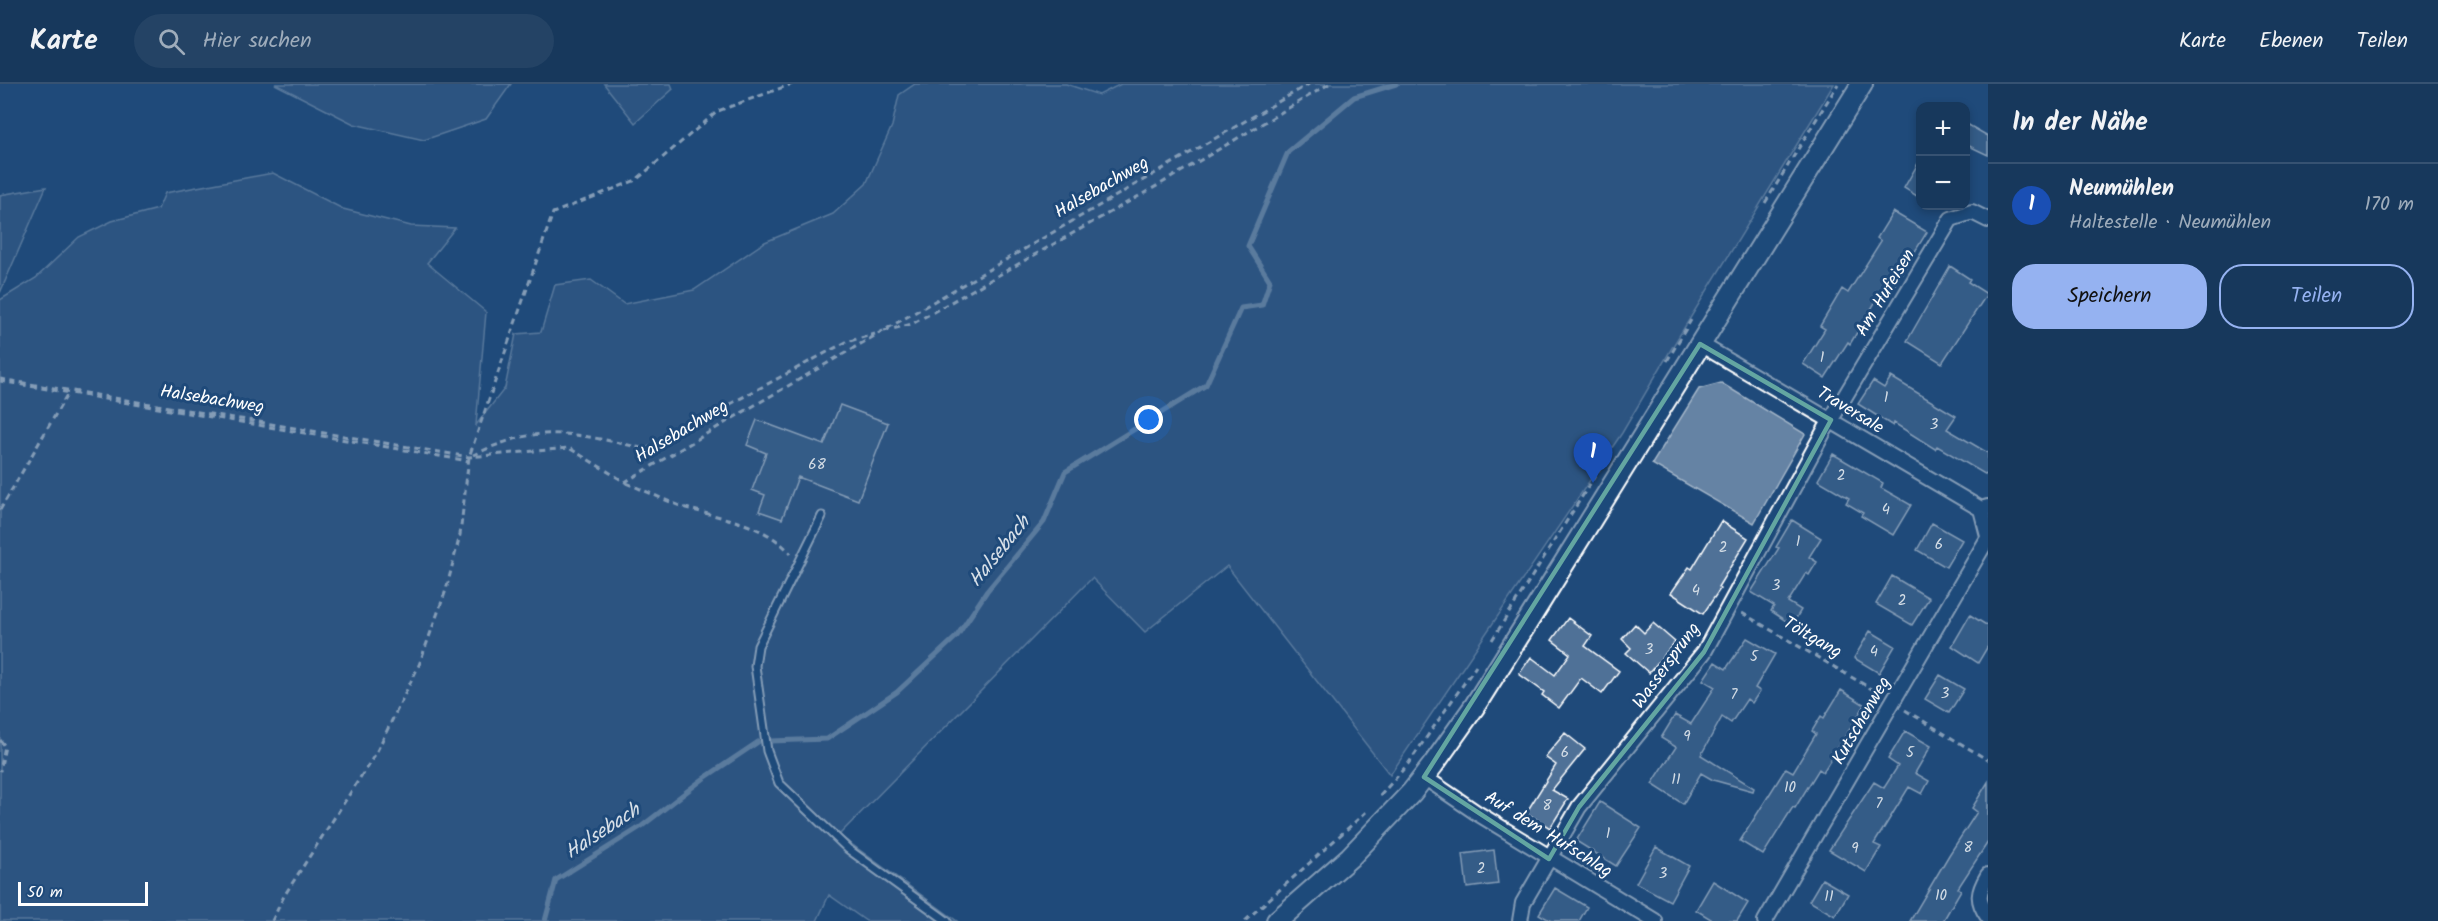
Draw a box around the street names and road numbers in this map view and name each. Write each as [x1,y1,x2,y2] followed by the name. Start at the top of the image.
[1049,149,1155,227] street label: Halsebachweg
[1848,244,1924,342] street label: Am Hufeisen
[158,377,266,423] street label: Halsebachweg
[1811,379,1889,443] street label: Traversale
[630,393,734,471] street label: Halsebachweg
[1777,609,1847,667] street label: Töltgang
[1626,617,1708,715] street label: Wassersprung
[1825,671,1899,771] street label: Kutschenweg
[1478,784,1618,886] street label: Auf dem Hufschlag

